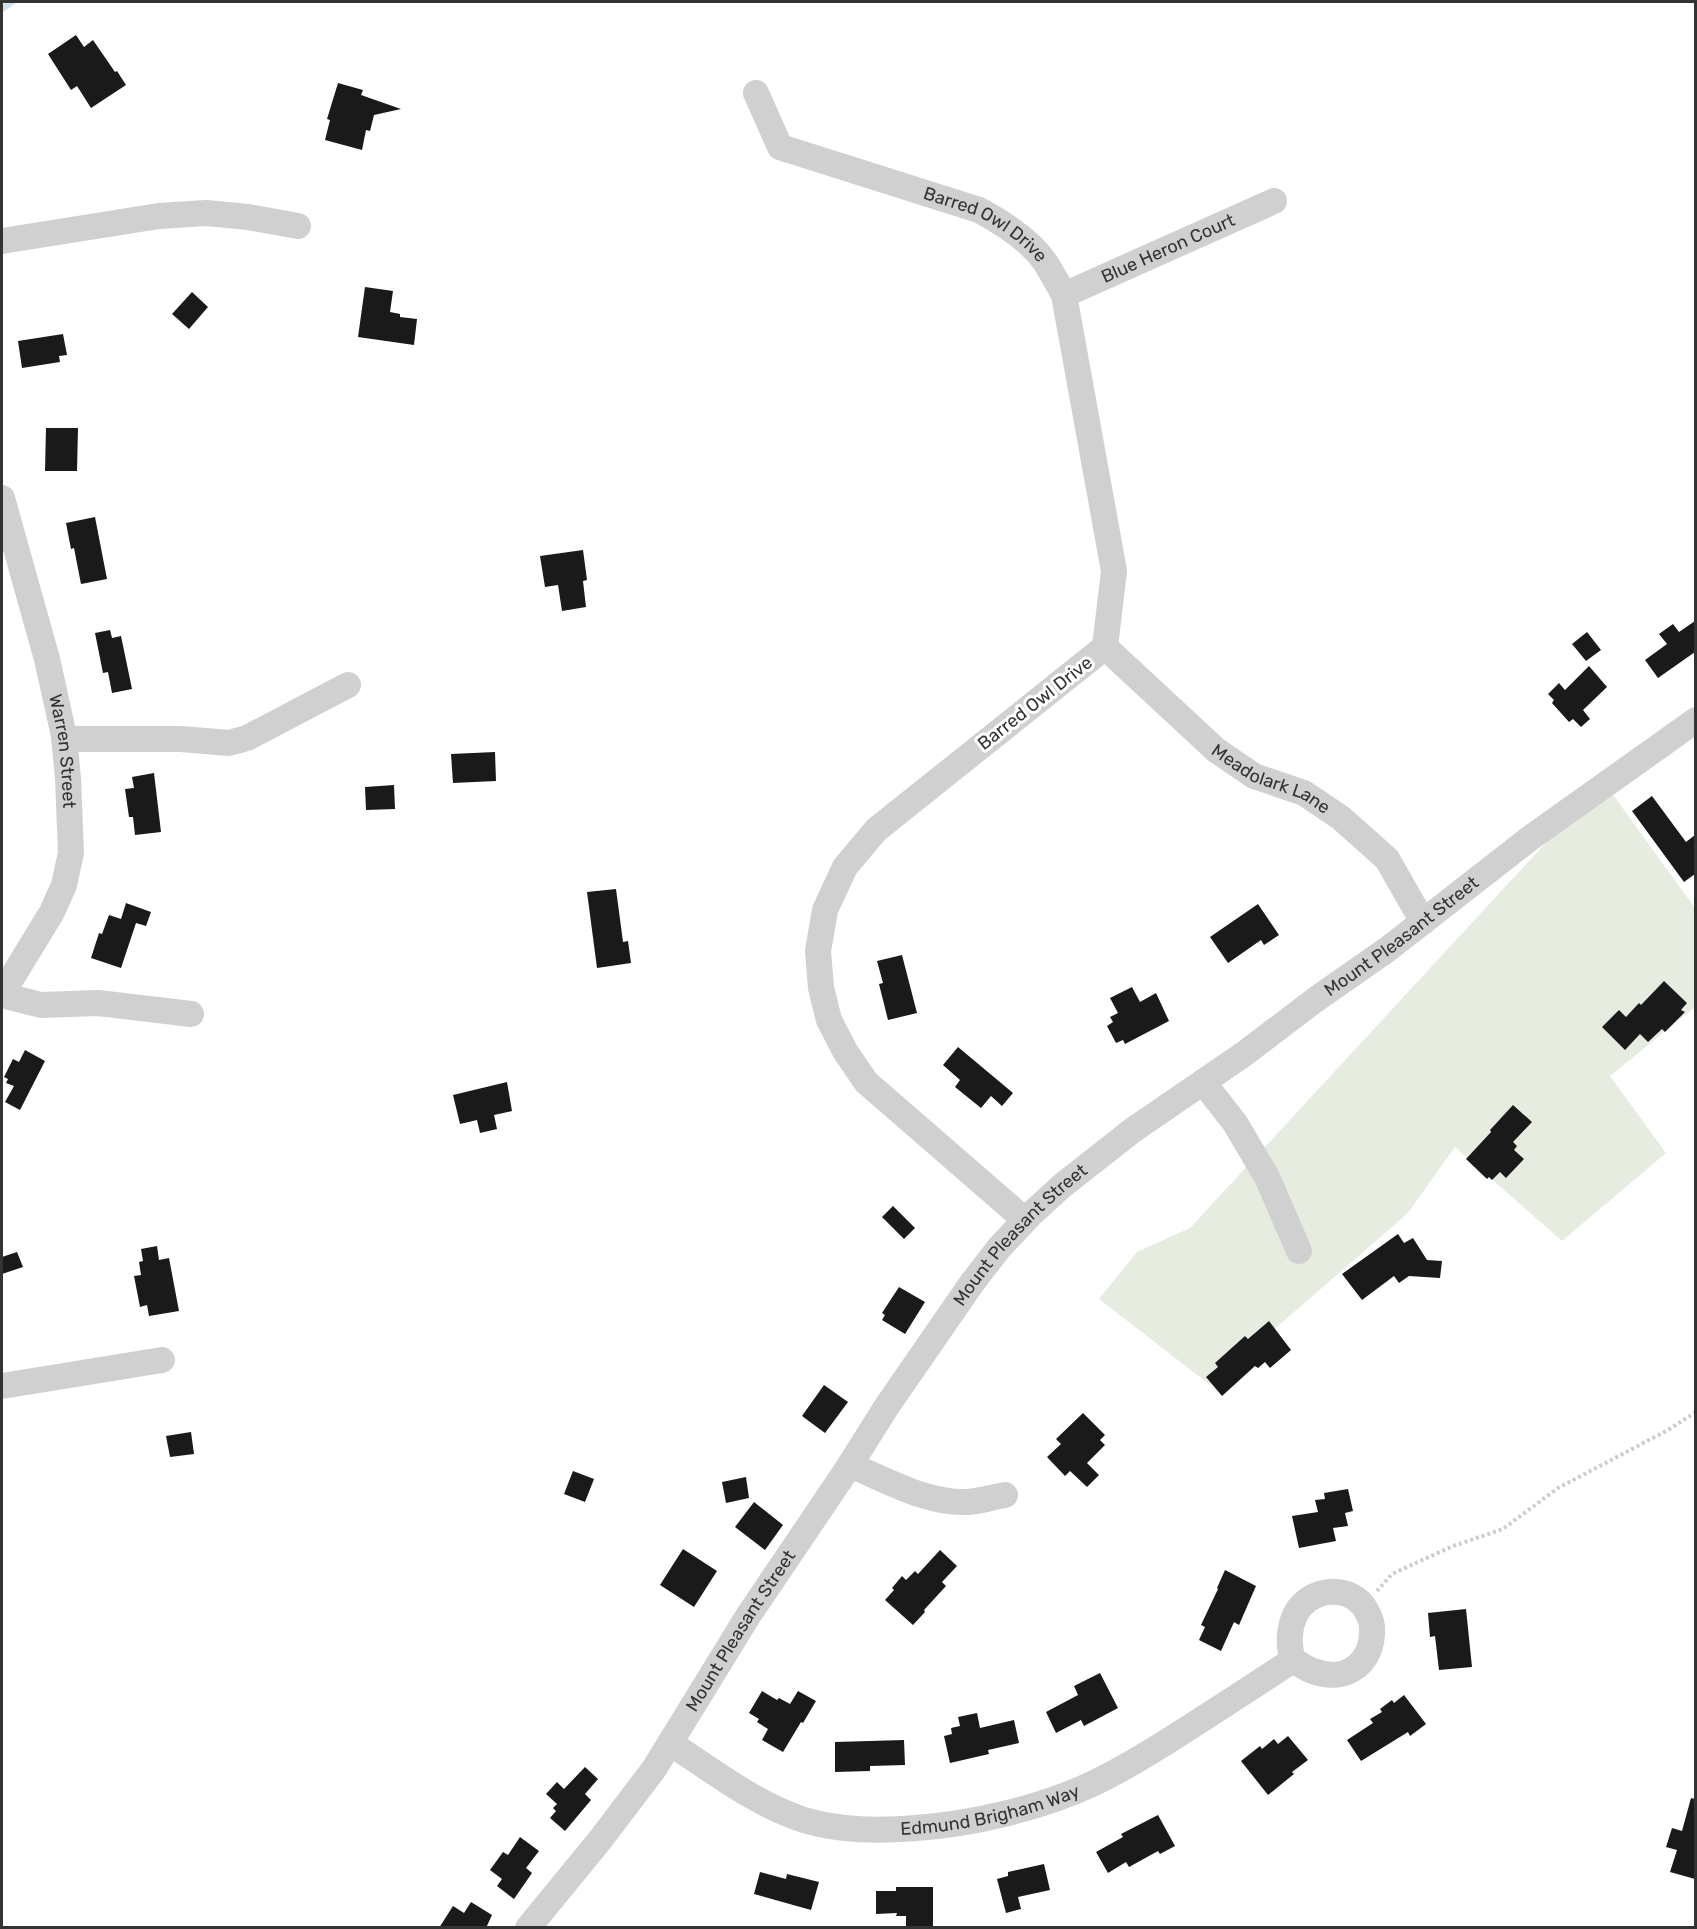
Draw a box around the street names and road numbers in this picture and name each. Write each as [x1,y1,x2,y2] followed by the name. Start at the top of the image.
[921,182,1052,267] street label: Barred Owl Drive
[1098,209,1238,288] street label: Blue Heron Court
[973,651,1097,755] street label: Barred Owl Drive
[44,692,80,809] street label: Warren Street
[1207,739,1334,819] street label: Meadolark Lane
[1320,872,1483,1001] street label: Mount Pleasant Street
[948,1159,1092,1310] street label: Mount Pleasant Street
[681,1546,800,1716] street label: Mount Pleasant Street
[900,1780,1083,1840] street label: Edmund Brigham Way

